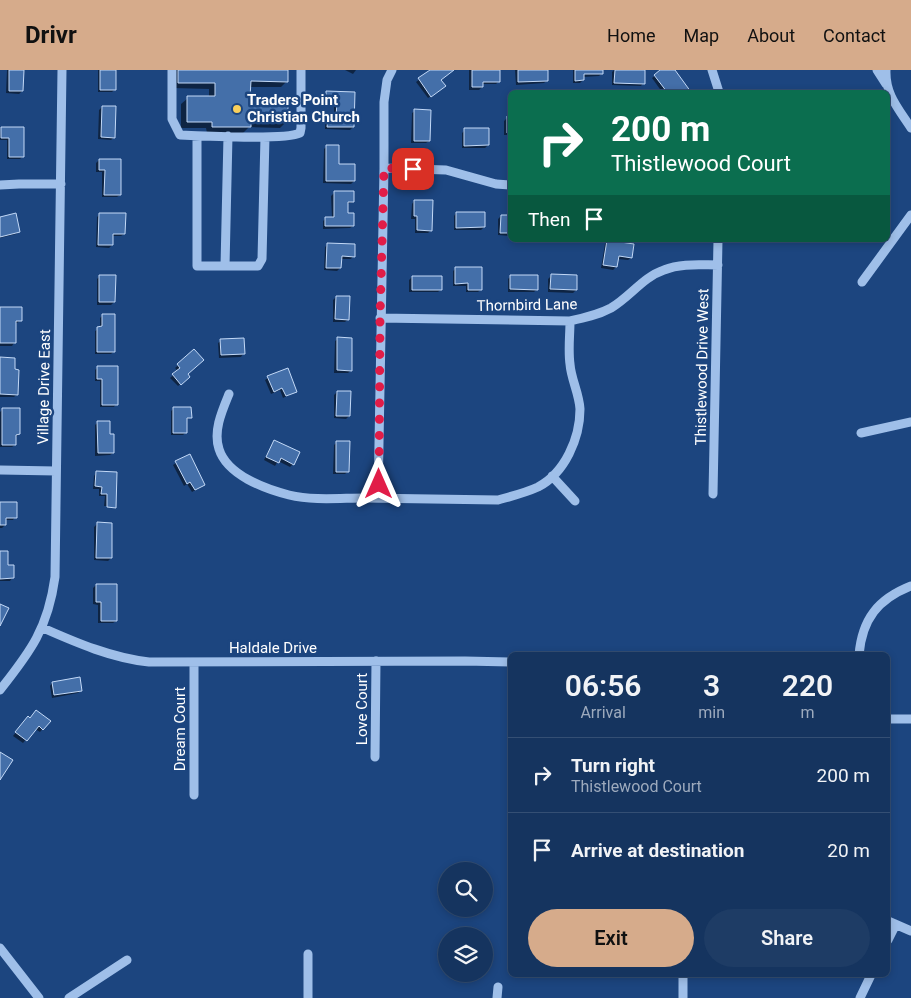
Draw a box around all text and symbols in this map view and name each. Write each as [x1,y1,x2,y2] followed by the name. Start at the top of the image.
[25,21,77,49] text: Drivr
[607,25,656,46] text: Home
[684,25,719,46] text: Map
[747,25,795,46] text: About
[823,25,886,46] text: Contact
[247,91,360,126] place label: Traders Point Christian Church
[231,103,243,115] marker: Traders Point Christian Church
[611,109,710,150] text: 200 m
[528,110,593,175] icon: right
[392,148,434,190] pin
[611,151,791,176] text: Thistlewood Court
[399,155,427,183] icon: arrive
[580,205,608,233] icon: arrive
[528,208,570,231] text: Then
[692,288,712,446] street label: Thistlewood Drive West
[476,295,578,315] street label: Thornbird Lane
[34,329,54,445] street label: Village Drive East
[352,457,404,509] position arrow
[229,639,317,657] street label: Haldale Drive
[565,668,642,703] text: 06:56
[703,668,720,703] text: 3
[782,668,833,703] text: 220
[353,673,371,745] street label: Love Court
[171,687,189,771] street label: Dream Court
[580,703,626,722] text: Arrival
[698,703,725,722] text: min
[800,703,815,722] text: m
[571,754,655,777] text: Turn right
[528,761,556,789] icon: right
[817,764,870,787] text: 200 m
[571,777,702,796] text: Thistlewood Court
[528,836,556,864] icon: arrive
[571,839,744,862] text: Arrive at destination
[827,839,870,862] text: 20 m
[438,862,493,982] map controls
[438,862,493,917] button: search
[528,909,694,967] button: Exit
[704,909,870,967] button: Share
[438,927,493,982] button: layers

